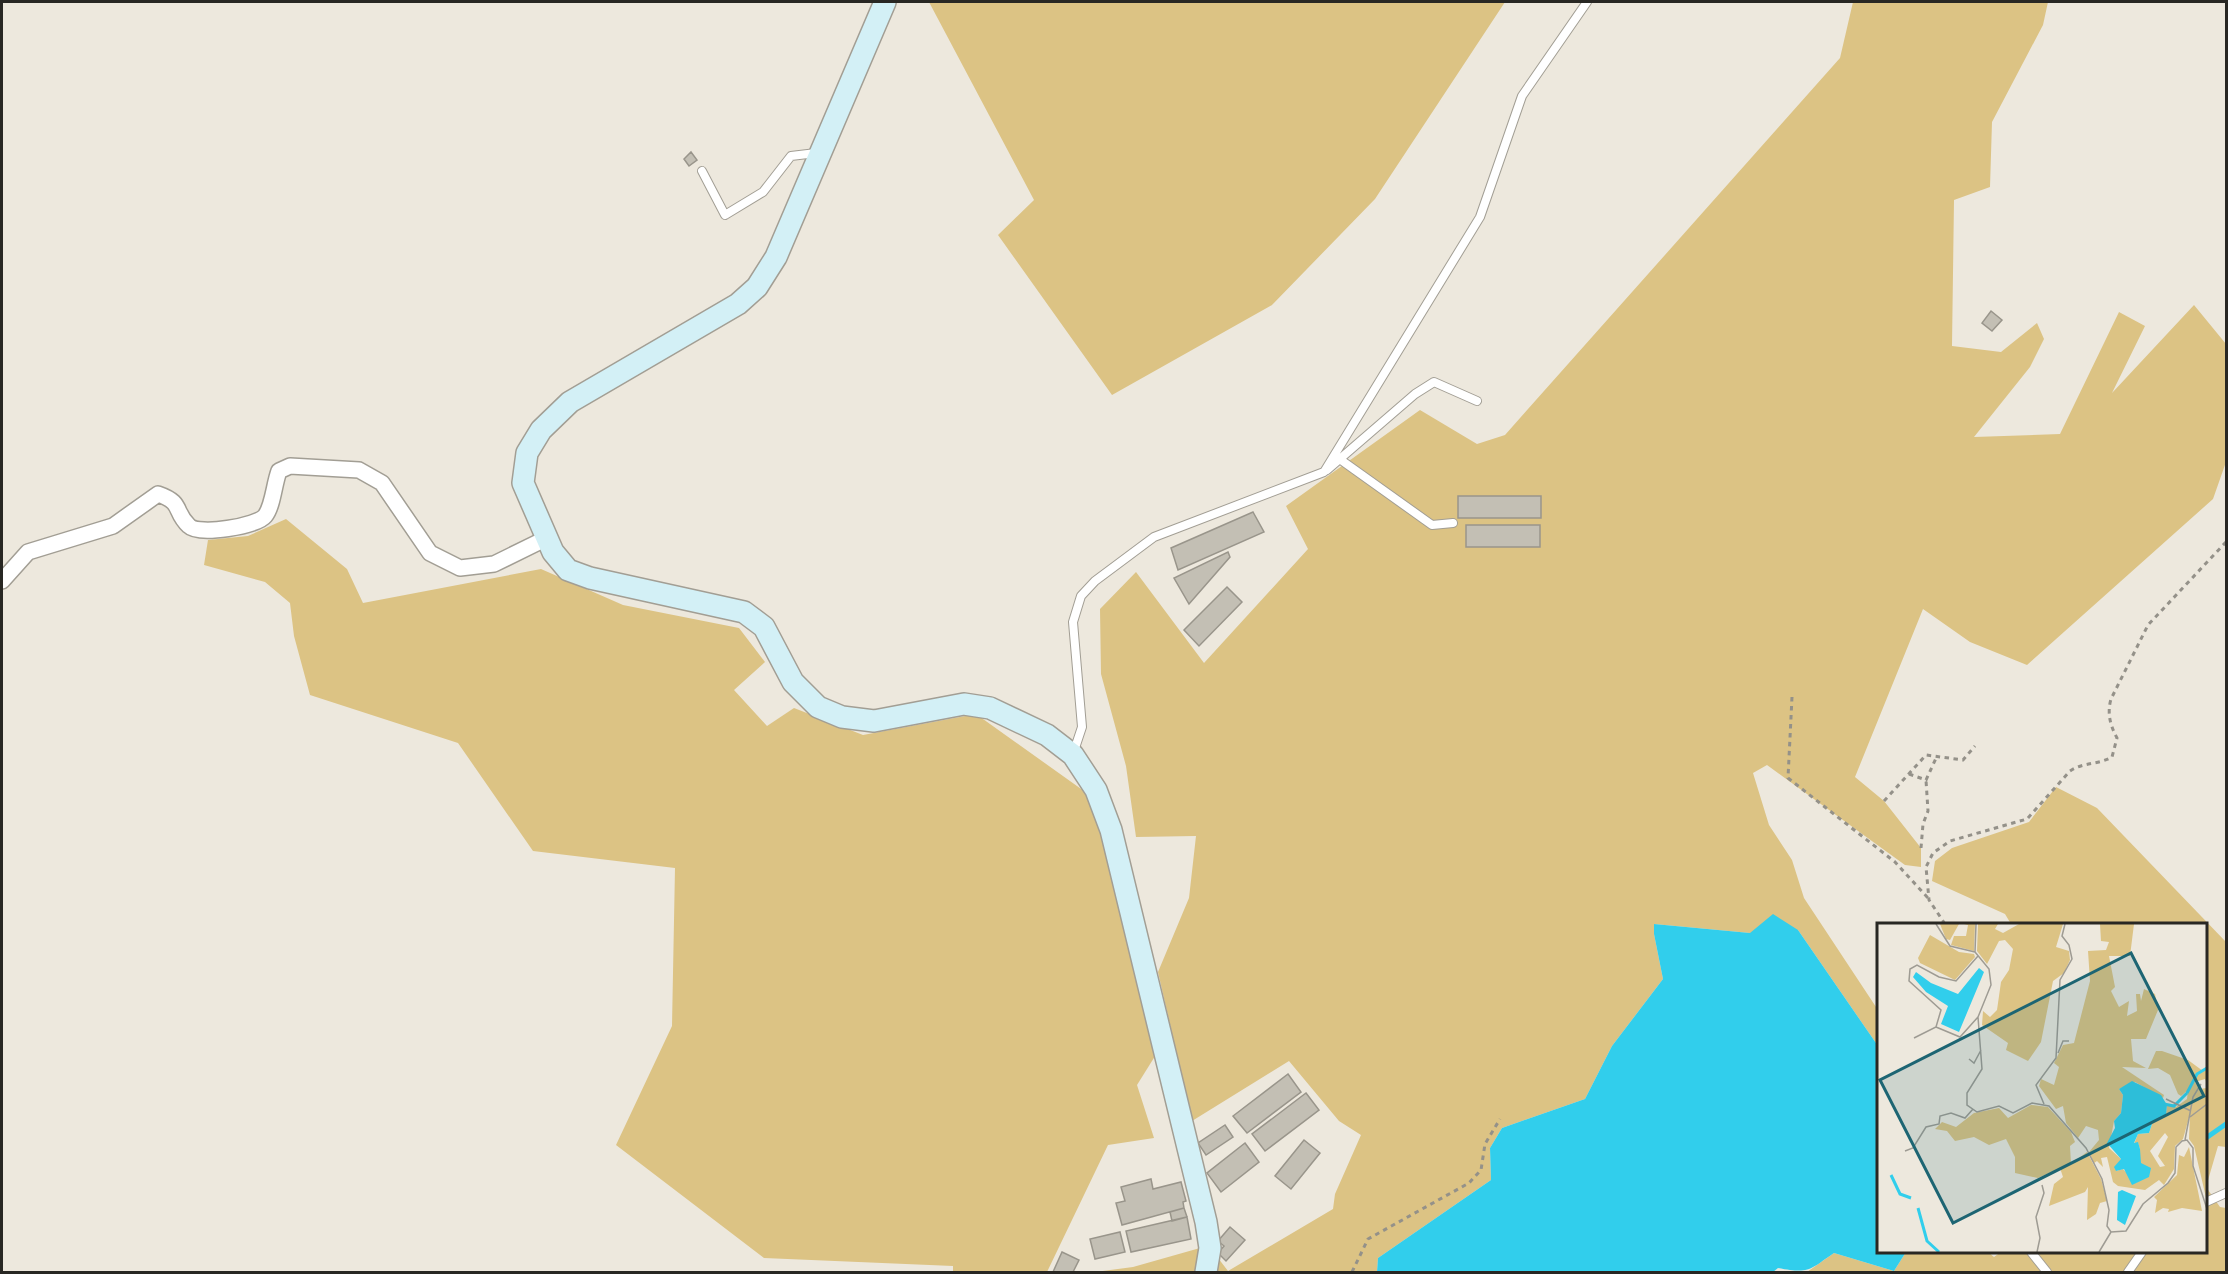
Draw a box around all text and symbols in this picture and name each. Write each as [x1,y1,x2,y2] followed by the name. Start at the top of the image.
[1877,923,2207,1253] inset map

